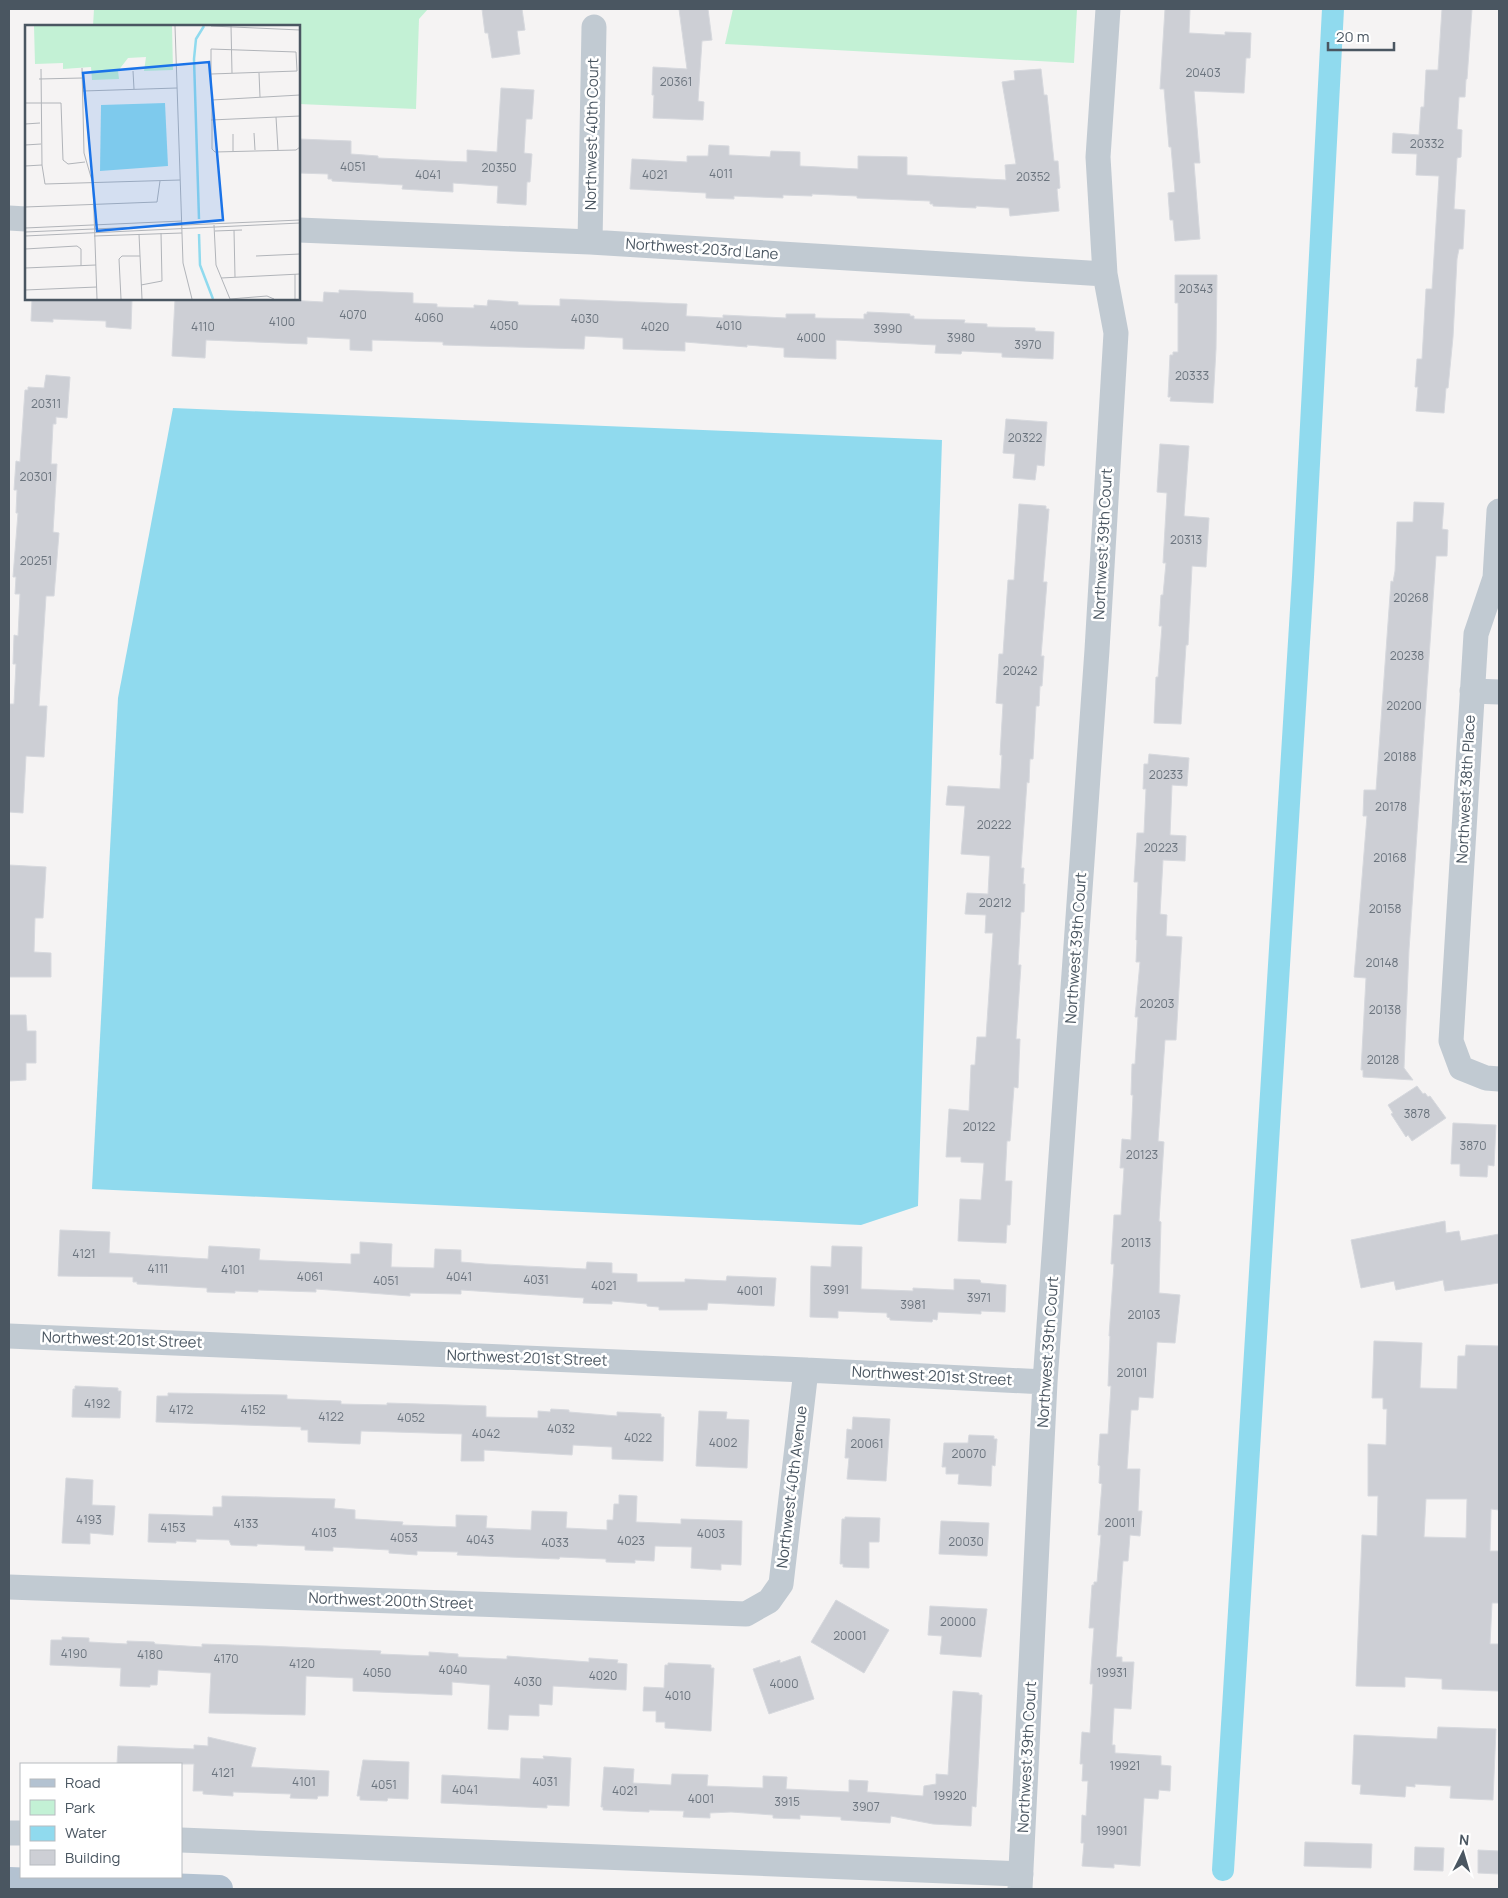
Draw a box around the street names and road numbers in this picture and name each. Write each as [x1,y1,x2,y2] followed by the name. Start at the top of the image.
[580,58,603,210] street label: Northwest 40th Court
[625,233,779,264] street label: Northwest 203rd Lane
[1088,468,1117,620] street label: Northwest 39th Court
[1451,714,1480,864] street label: Northwest 38th Place
[1060,872,1091,1024] street label: Northwest 39th Court
[1032,1276,1063,1428] street label: Northwest 39th Court
[41,1326,203,1353] street label: Northwest 201st Street
[446,1344,608,1371] street label: Northwest 201st Street
[851,1361,1013,1390] street label: Northwest 201st Street
[771,1404,812,1569] street label: Northwest 40th Avenue
[308,1587,474,1614] street label: Northwest 200th Street
[1012,1681,1041,1833] street label: Northwest 39th Court

